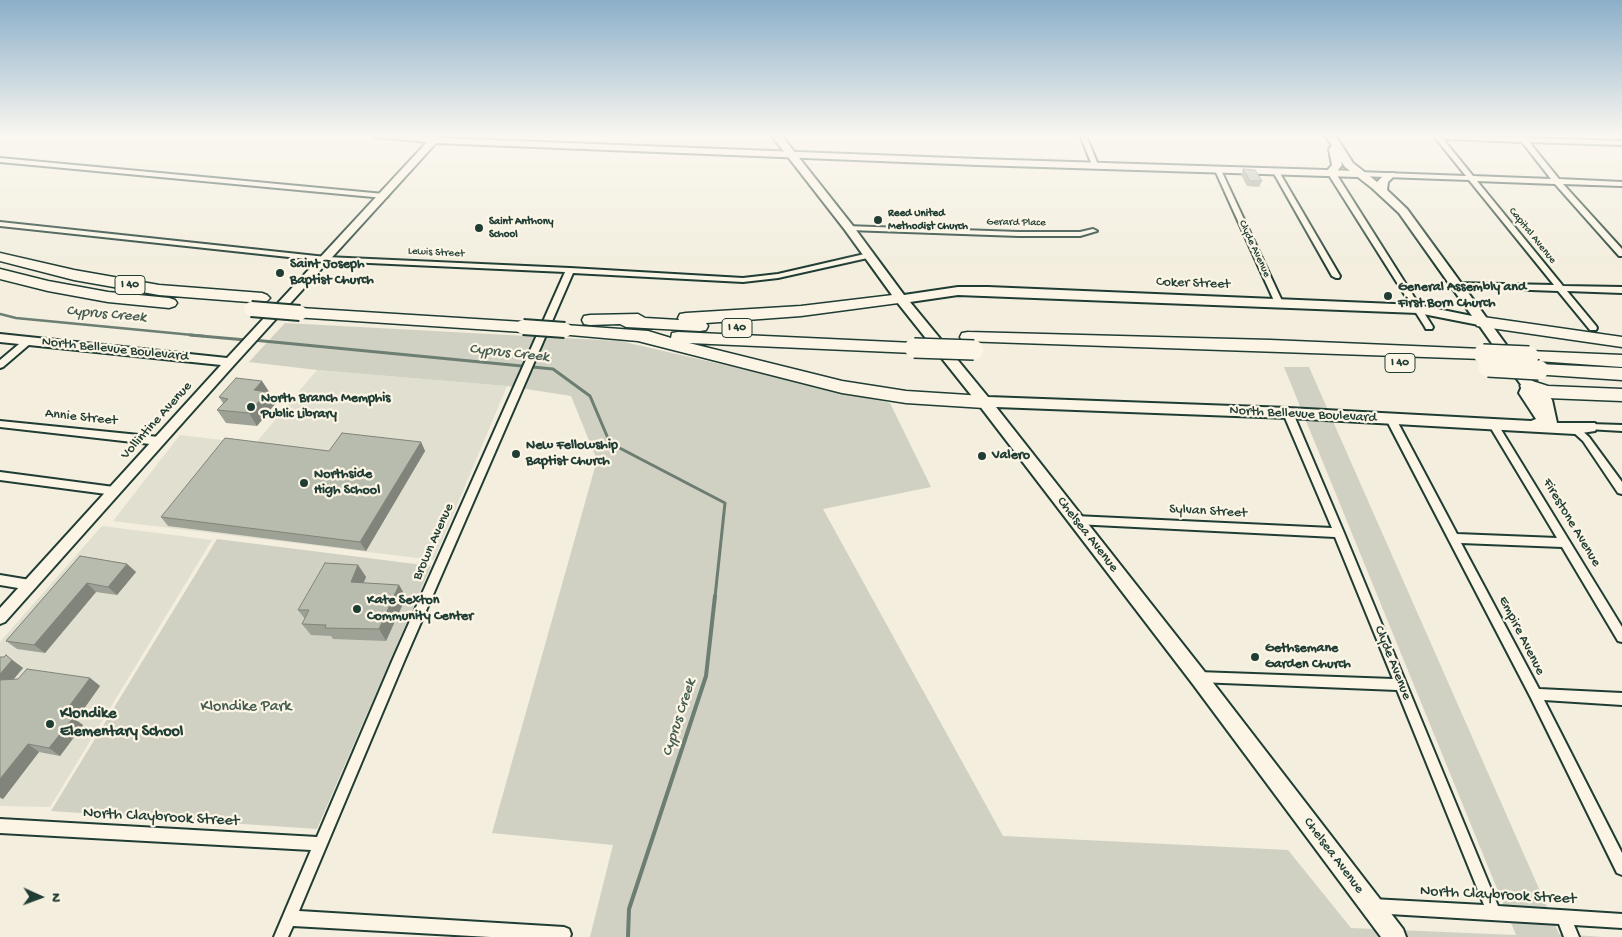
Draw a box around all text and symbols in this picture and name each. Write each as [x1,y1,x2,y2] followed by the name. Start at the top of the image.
[1505,205,1559,267] street label: Capital Avenue
[888,207,968,233] place label: Reed United Methodist Church
[872,214,884,226] marker: Reed United Methodist Church
[489,215,553,241] place label: Saint Anthony School
[986,216,1046,230] street label: Gerard Place
[1235,218,1273,280] street label: Clyde Avenue
[473,222,485,234] marker: Saint Anthony School
[407,245,465,261] street label: Lewis Street
[290,257,374,290] place label: Saint Joseph Baptist Church
[274,267,286,279] marker: Saint Joseph Baptist Church
[1156,274,1230,294] street label: Coker Street
[115,276,145,294] road number: I 40
[1398,280,1526,312] place label: General Assembly and First Born Church
[1382,290,1394,302] marker: General Assembly and First Born Church
[65,303,147,327] water label: Cyprus Creek
[722,318,752,338] road number: I 40
[41,334,189,366] street label: North Bellevue Boulevard
[468,341,550,367] water label: Cyprus Creek
[1385,353,1415,372] road number: I 40
[118,379,196,463] street label: Vollintine Avenue
[261,391,391,424] place label: North Branch Memphis Public Library
[245,401,257,413] marker: North Branch Memphis Public Library
[1229,403,1377,427] street label: North Bellevue Boulevard
[44,406,118,430] street label: Annie Street
[526,438,618,471] place label: New Fellowship Baptist Church
[510,448,522,460] marker: New Fellowship Baptist Church
[992,448,1030,464] place label: Valero
[976,450,988,462] marker: Valero
[314,467,380,500] place label: Northside High School
[1538,476,1604,570] street label: Firestone Avenue
[298,477,310,489] marker: Northside High School
[1052,494,1122,576] street label: Chelsea Avenue
[410,501,458,583] street label: Brown Avenue
[1169,502,1247,522] street label: Sylvan Street
[367,593,473,626] place label: Kate Sexton Community Center
[1494,594,1548,678] street label: Empire Avenue
[351,603,363,615] marker: Kate Sexton Community Center
[1370,624,1414,702] street label: Clyde Avenue
[1265,641,1351,674] place label: Gethsemane Garden Church
[1249,651,1261,663] marker: Gethsemane Garden Church
[659,677,701,759] water label: Cyprus Creek
[201,698,291,718] park label: Klondike Park
[60,705,183,743] place label: Klondike Elementary School
[44,718,56,730] marker: Klondike Elementary School
[82,804,240,832] street label: North Claybrook Street
[1299,815,1367,897] street label: Chelsea Avenue
[15,872,65,922] north arrow
[1419,882,1577,910] street label: North Claybrook Street
[47,893,64,902] text: N

